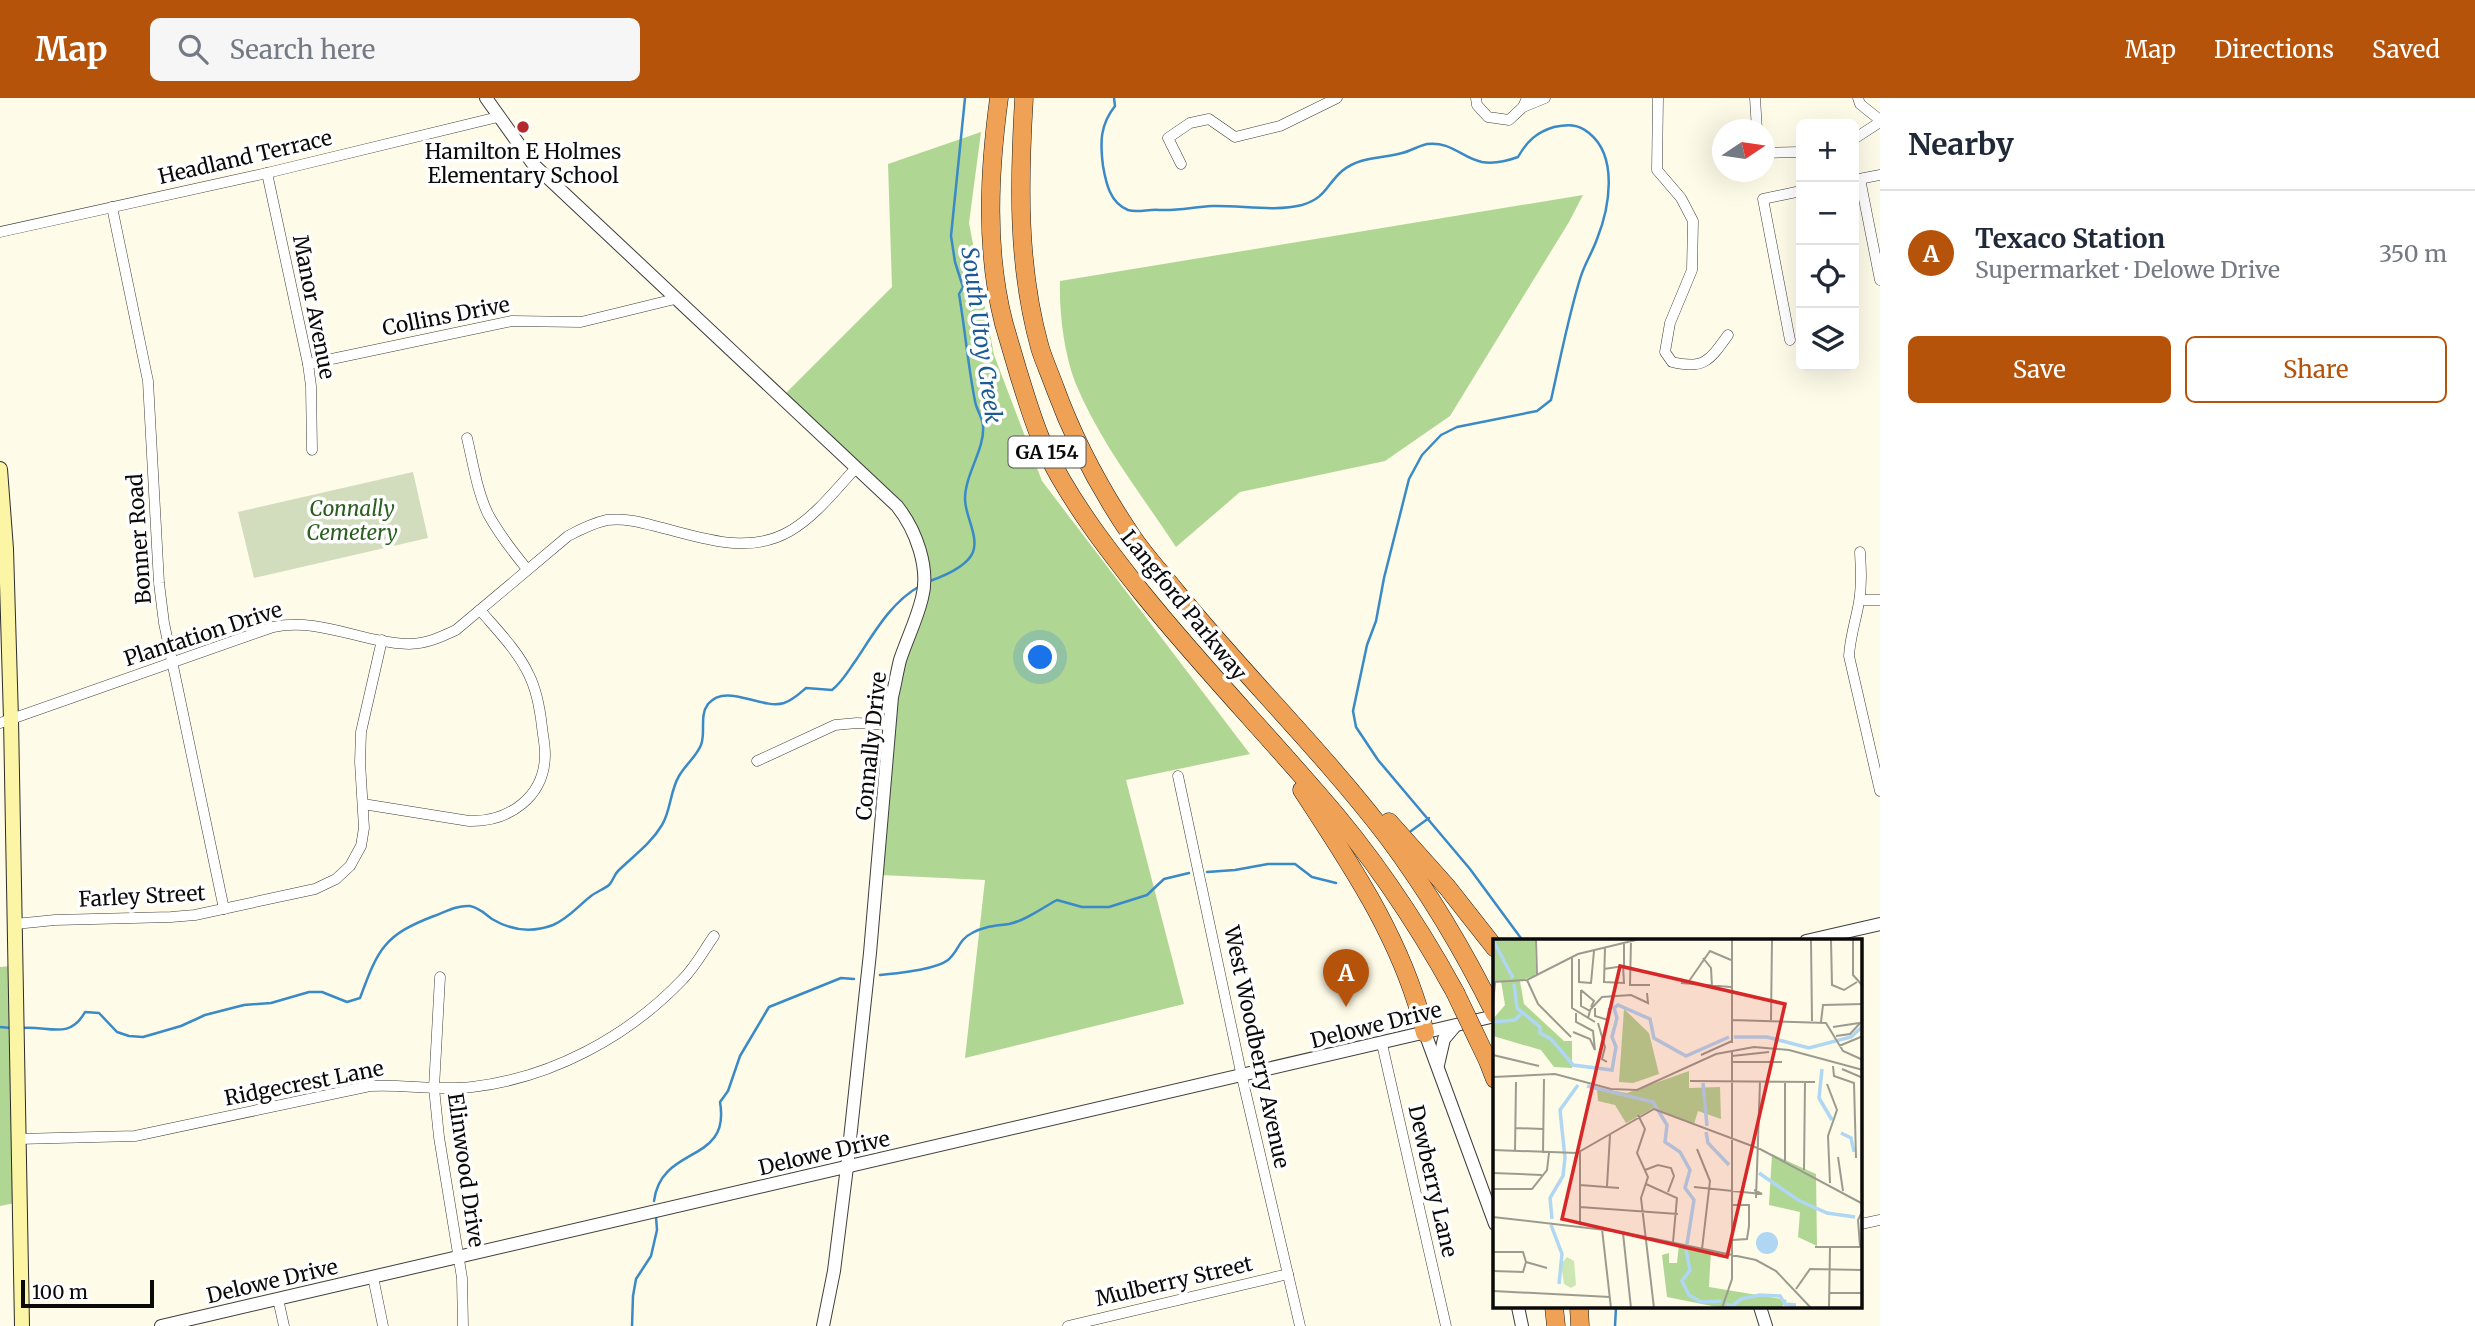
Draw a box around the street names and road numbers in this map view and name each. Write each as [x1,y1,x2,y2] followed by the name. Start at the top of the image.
[156,124,334,190] street label: Headland Terrace
[287,233,341,381] street label: Manor Avenue
[380,290,512,342] street label: Collins Drive
[1009,436,1086,468] road number: GA 154
[121,472,157,605] street label: Bonner Road
[1115,524,1253,686] street label: Langford Parkway
[121,596,286,672] street label: Plantation Drive
[850,670,892,822] street label: Connally Drive
[78,879,206,913] street label: Farley Street
[1218,922,1296,1171] street label: West Woodberry Avenue
[1308,996,1444,1054] street label: Delowe Drive
[222,1054,386,1112] street label: Ridgecrest Lane
[442,1091,490,1249] street label: Elinwood Drive
[1402,1102,1464,1260] street label: Dewberry Lane
[756,1125,892,1181] street label: Delowe Drive
[1093,1250,1255,1312] street label: Mulberry Street
[204,1253,340,1309] street label: Delowe Drive

